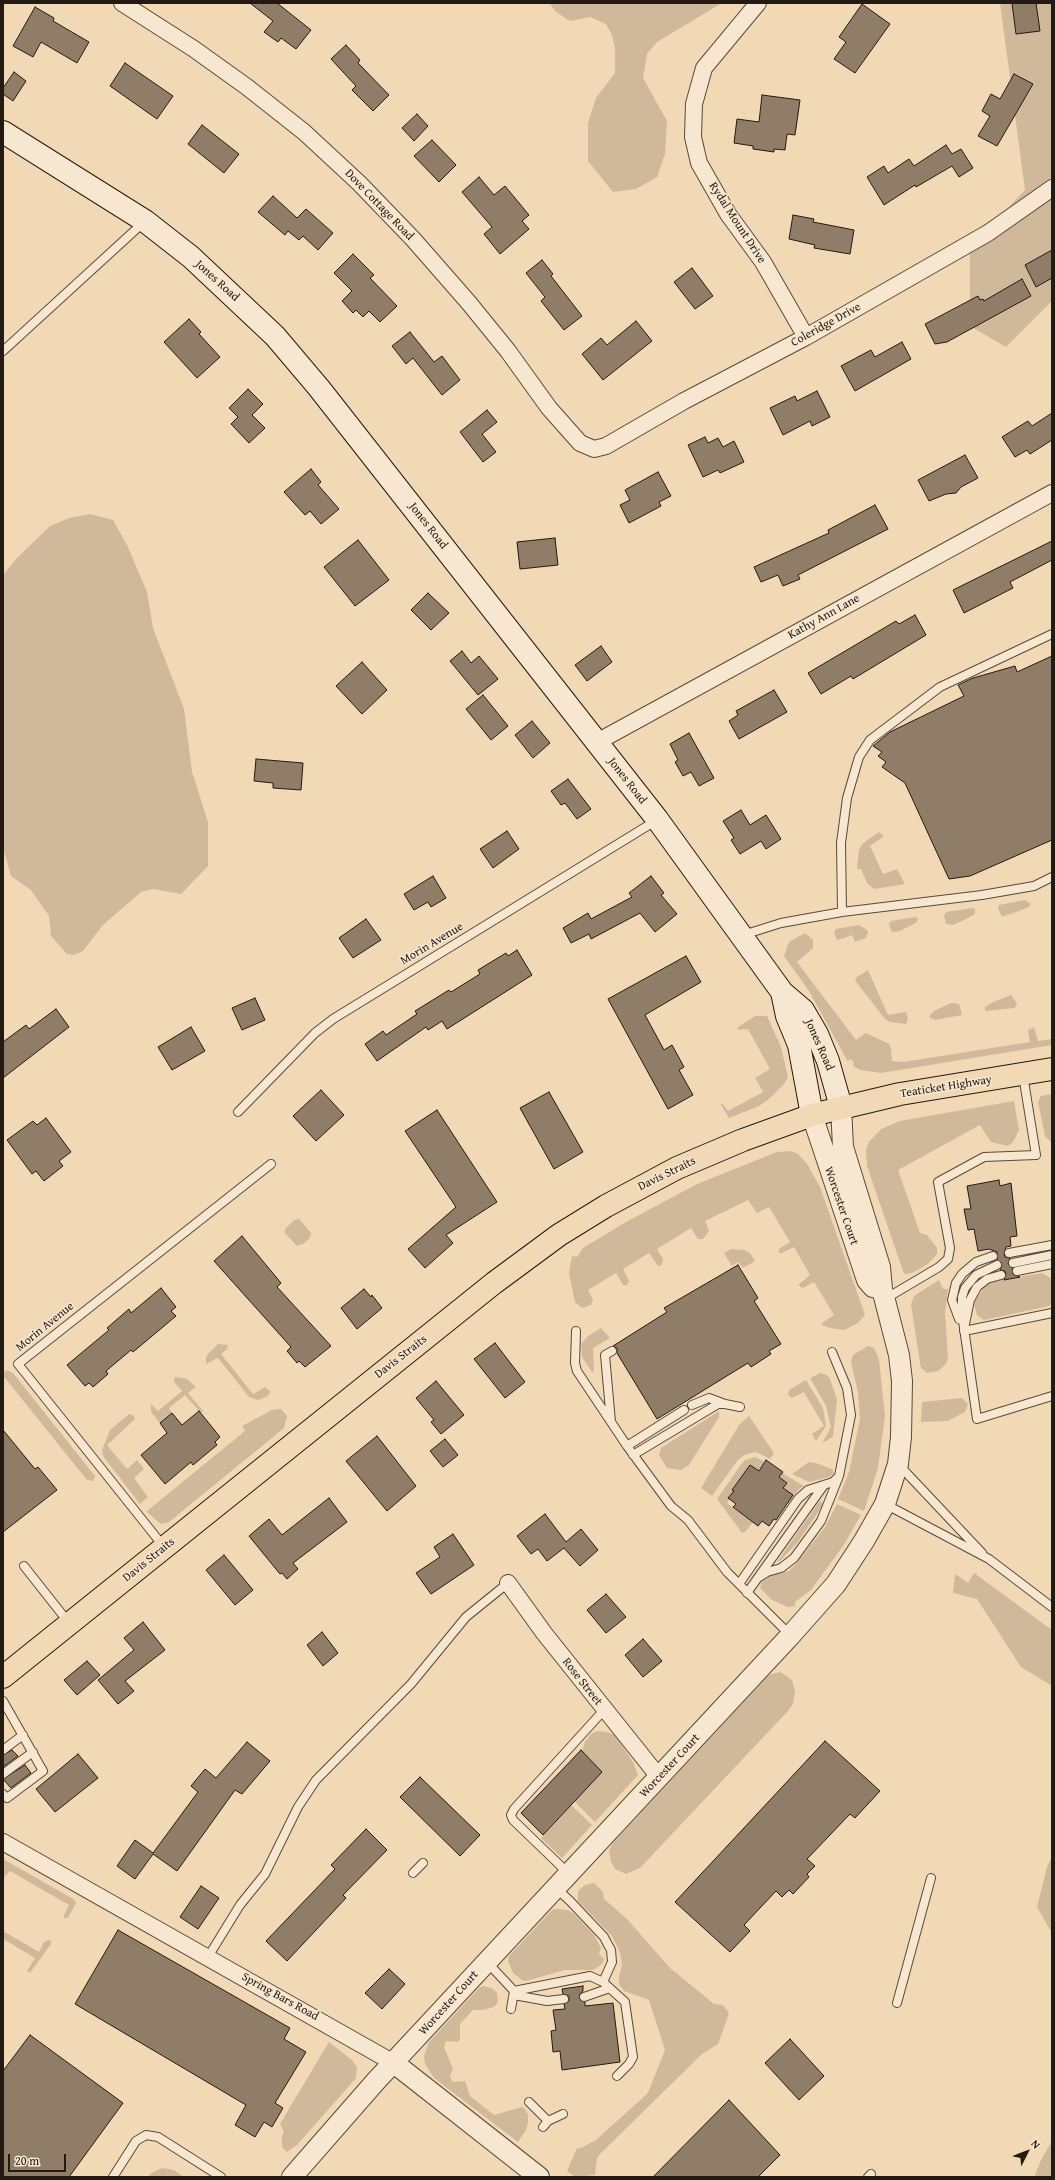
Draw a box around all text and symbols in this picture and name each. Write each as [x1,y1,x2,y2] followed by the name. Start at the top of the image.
[341,166,417,244] street label: Dove Cottage Road
[705,180,769,266] street label: Rydal Mount Drive
[192,257,242,305] street label: Jones Road
[789,300,863,350] street label: Coleridge Drive
[405,500,451,552] street label: Jones Road
[786,591,862,643] street label: Kathy Ann Lane
[604,755,650,807] street label: Jones Road
[398,920,466,968] street label: Morin Avenue
[801,1017,837,1073] street label: Jones Road
[899,1073,993,1101] street label: Teaticket Highway
[636,1154,698,1194] street label: Davis Straits
[821,1165,861,1247] street label: Worcester Court
[13,1299,77,1355] street label: Morin Avenue
[372,1332,430,1382] street label: Davis Straits
[120,1535,178,1585] street label: Davis Straits
[559,1655,605,1709] street label: Rose Street
[637,1731,703,1801] street label: Worcester Court
[416,1968,482,2038] street label: Worcester Court
[239,1970,321,2024] street label: Spring Bars Road
[1007,2132,1047,2172] north arrow
[1028,2136,1044,2152] text: N
[10,2146,68,2172] scale bar
[15,2152,39,2169] text: 20 m

